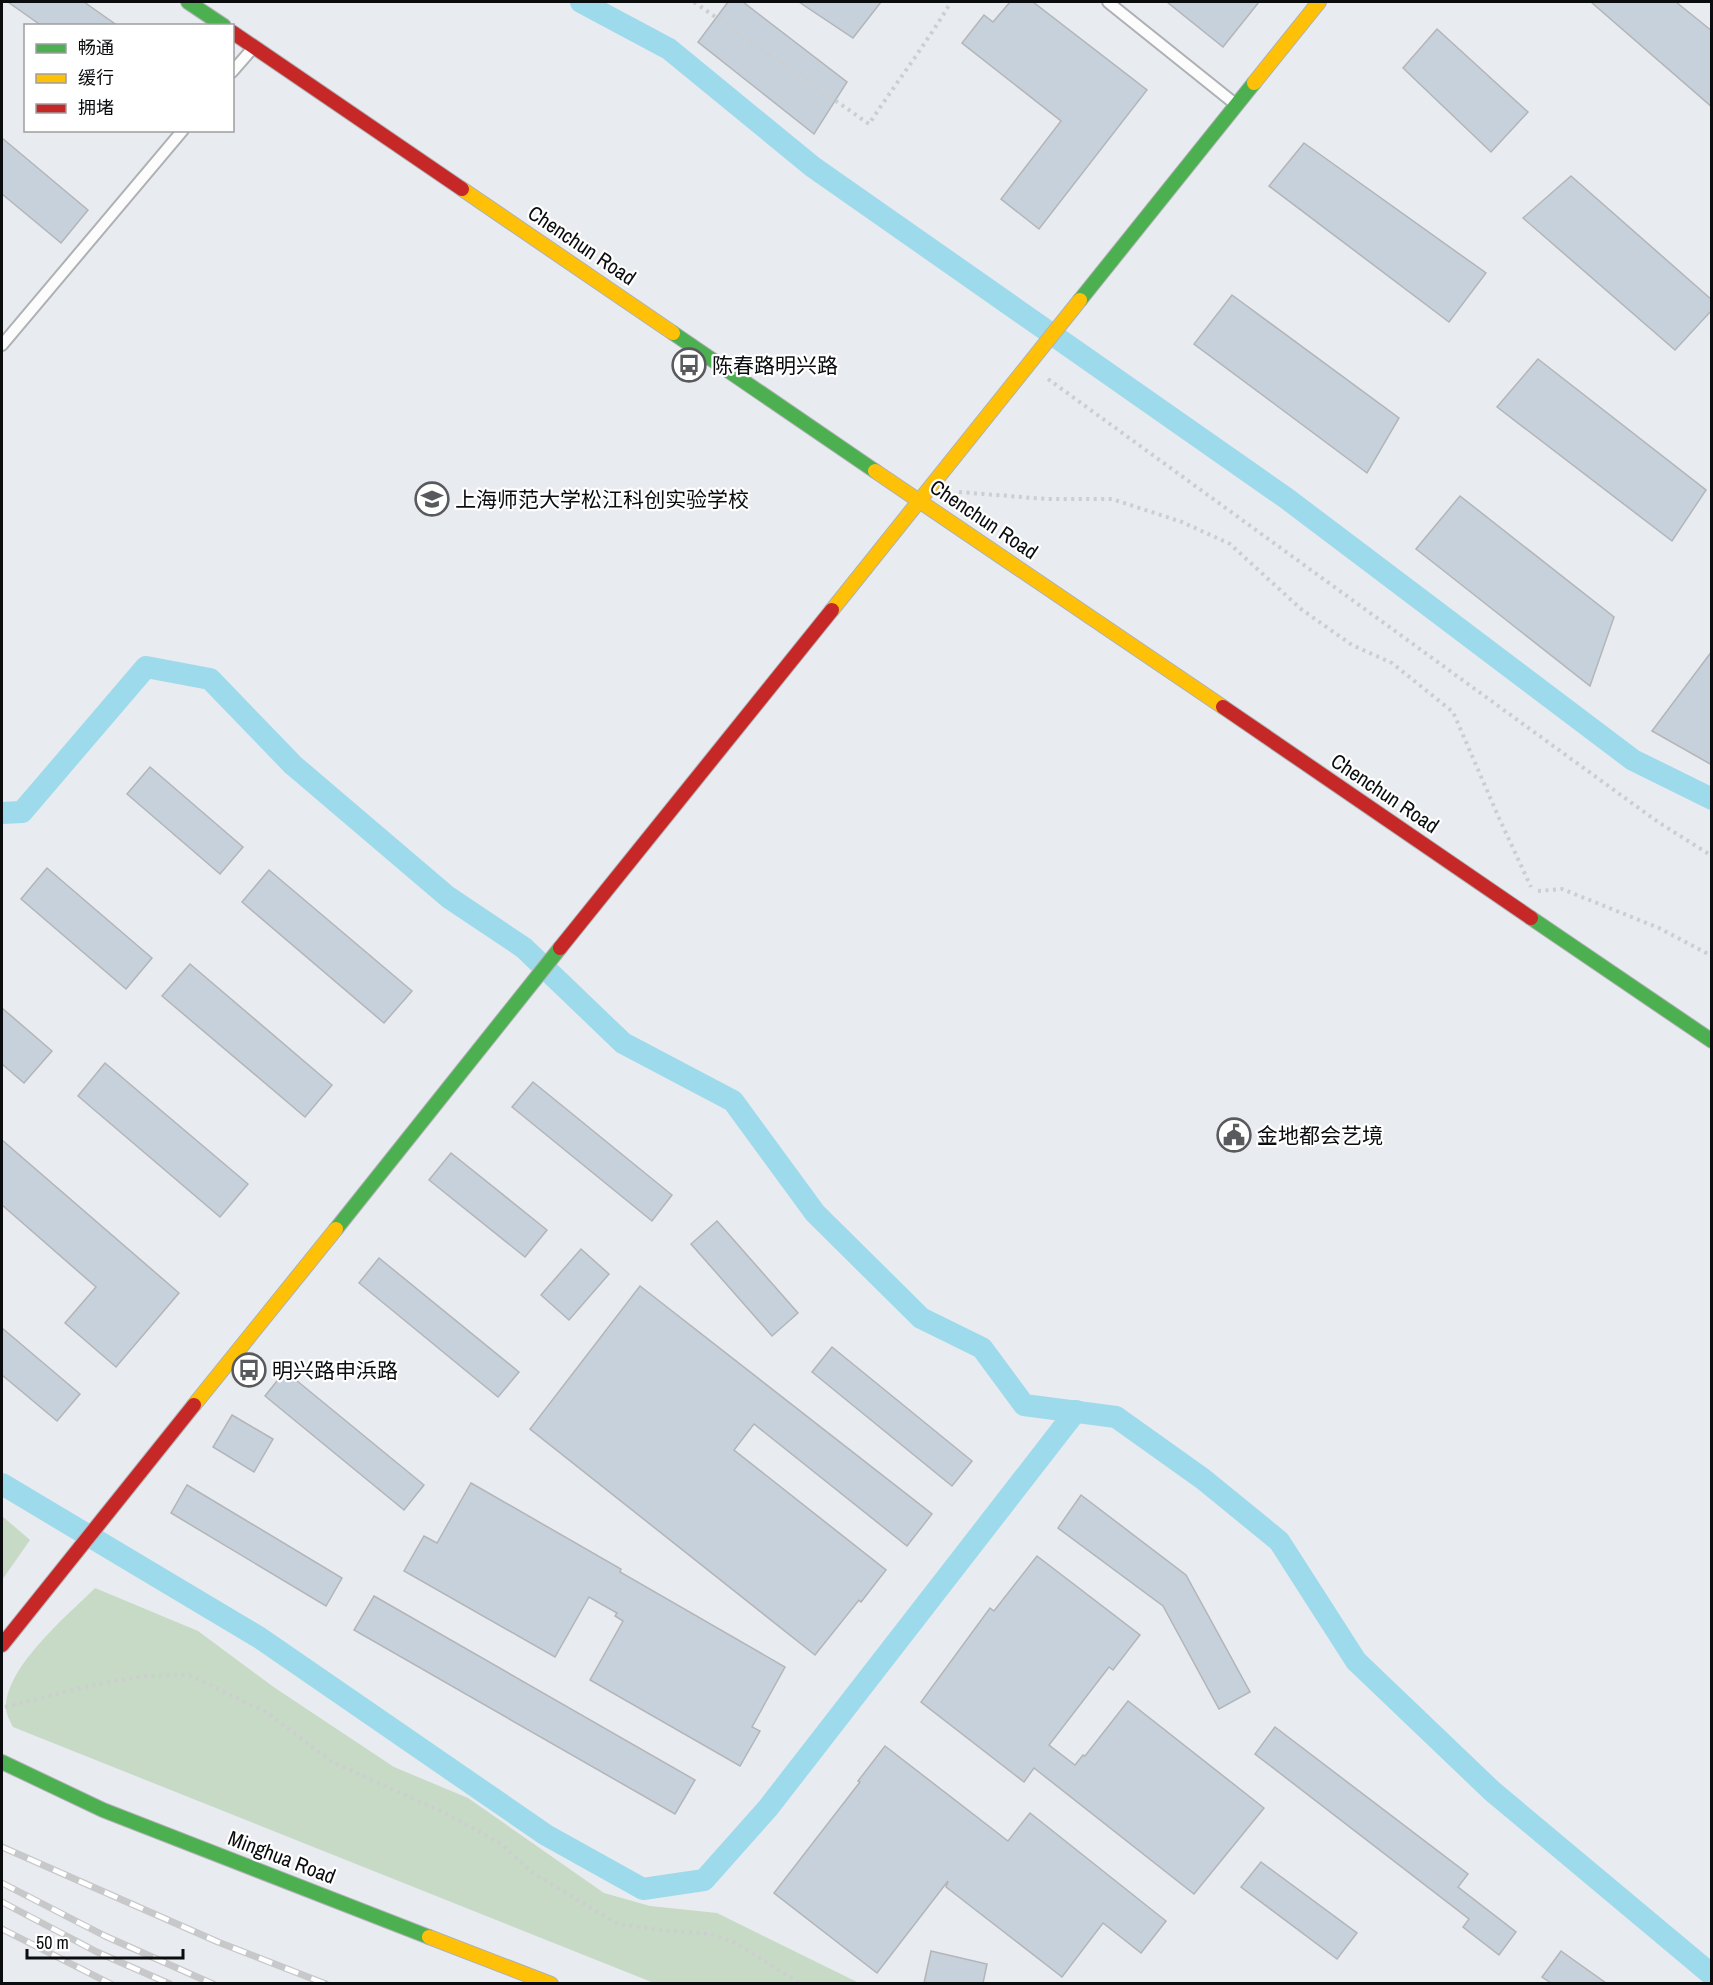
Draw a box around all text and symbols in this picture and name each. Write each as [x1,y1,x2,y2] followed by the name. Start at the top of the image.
[24,24,234,132] legend
[78,35,114,60] text: 畅通
[78,65,114,90] text: 缓行
[78,95,114,120] text: 拥堵
[522,198,642,292] street label: Chenchun Road
[671,347,707,383] bus stop icon: 陈春路明兴路
[712,351,838,380] place label: 陈春路明兴路
[924,472,1044,566] street label: Chenchun Road
[414,481,450,517] school or university icon: 上海师范大学松江科创实验学校
[455,485,749,514] place label: 上海师范大学松江科创实验学校
[1325,746,1445,840] street label: Chenchun Road
[1216,1117,1252,1153] public building icon: 金地都会艺境
[1257,1121,1383,1150] place label: 金地都会艺境
[231,1352,267,1388] bus stop icon: 明兴路申浜路
[272,1356,398,1385] place label: 明兴路申浜路
[224,1823,340,1891] street label: Minghua Road
[27,1922,183,1960] scale bar
[36,1930,69,1955] text: 50 m

